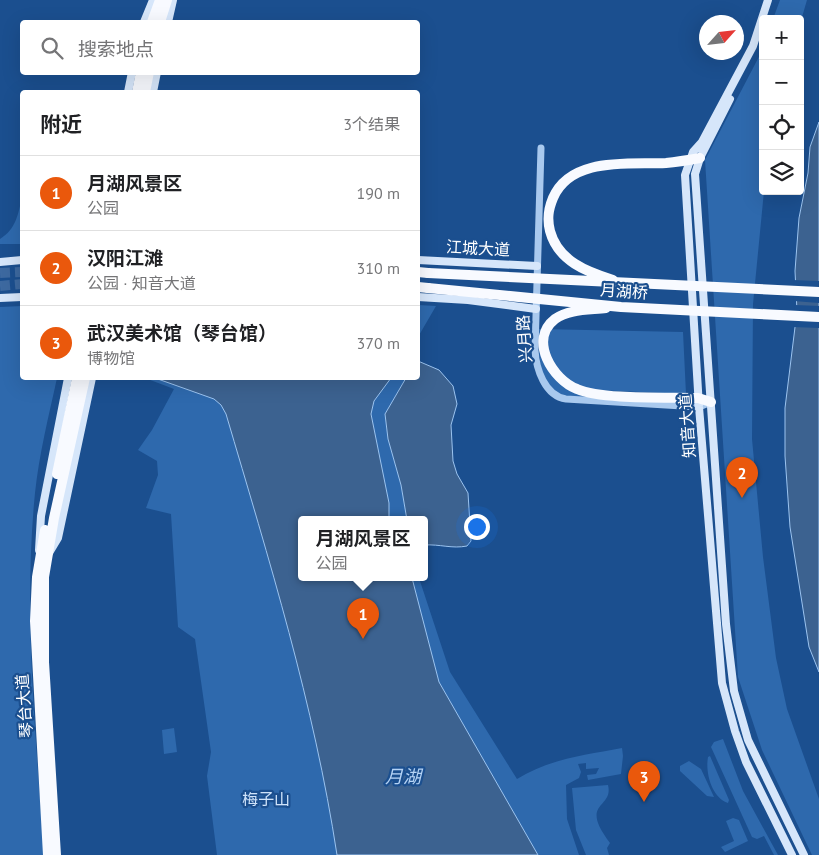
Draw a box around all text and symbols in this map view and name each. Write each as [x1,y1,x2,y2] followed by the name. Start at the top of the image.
[699,15,744,60] north arrow
[759,15,804,195] map controls
[759,15,804,60] button: +
[20,20,420,75] search box
[38,34,66,62] icon: search
[78,37,154,61] text: 搜索地点
[759,60,804,105] button: −
[759,105,804,150] button: locate
[40,111,82,138] text: 附近
[343,114,400,134] text: 3个结果
[759,150,804,195] button: layers
[87,171,182,195] text: 月湖风景区
[51,183,61,203] text: 1
[357,183,400,203] text: 190 m
[87,198,119,218] text: 公园
[446,236,510,260] street label: 江城大道
[87,246,163,270] text: 汉阳江滩
[51,258,61,278] text: 2
[357,258,400,278] text: 310 m
[87,273,196,293] text: 公园 · 知音大道
[599,279,649,303] street label: 月湖桥
[512,314,536,364] street label: 兴月路
[87,321,277,345] text: 武汉美术馆（琴台馆）
[51,333,61,353] text: 3
[357,333,400,353] text: 370 m
[87,348,135,368] text: 博物馆
[675,393,699,459] street label: 知音大道
[726,457,758,498] pin: 2
[464,514,490,540] your location
[298,516,428,581] popup
[315,526,411,550] text: 月湖风景区
[315,553,348,573] text: 公园
[347,598,379,639] pin: 1
[12,673,36,739] street label: 琴台大道
[628,761,660,802] pin: 3
[385,765,424,788] water label: 月湖
[242,789,290,809] park label: 梅子山

